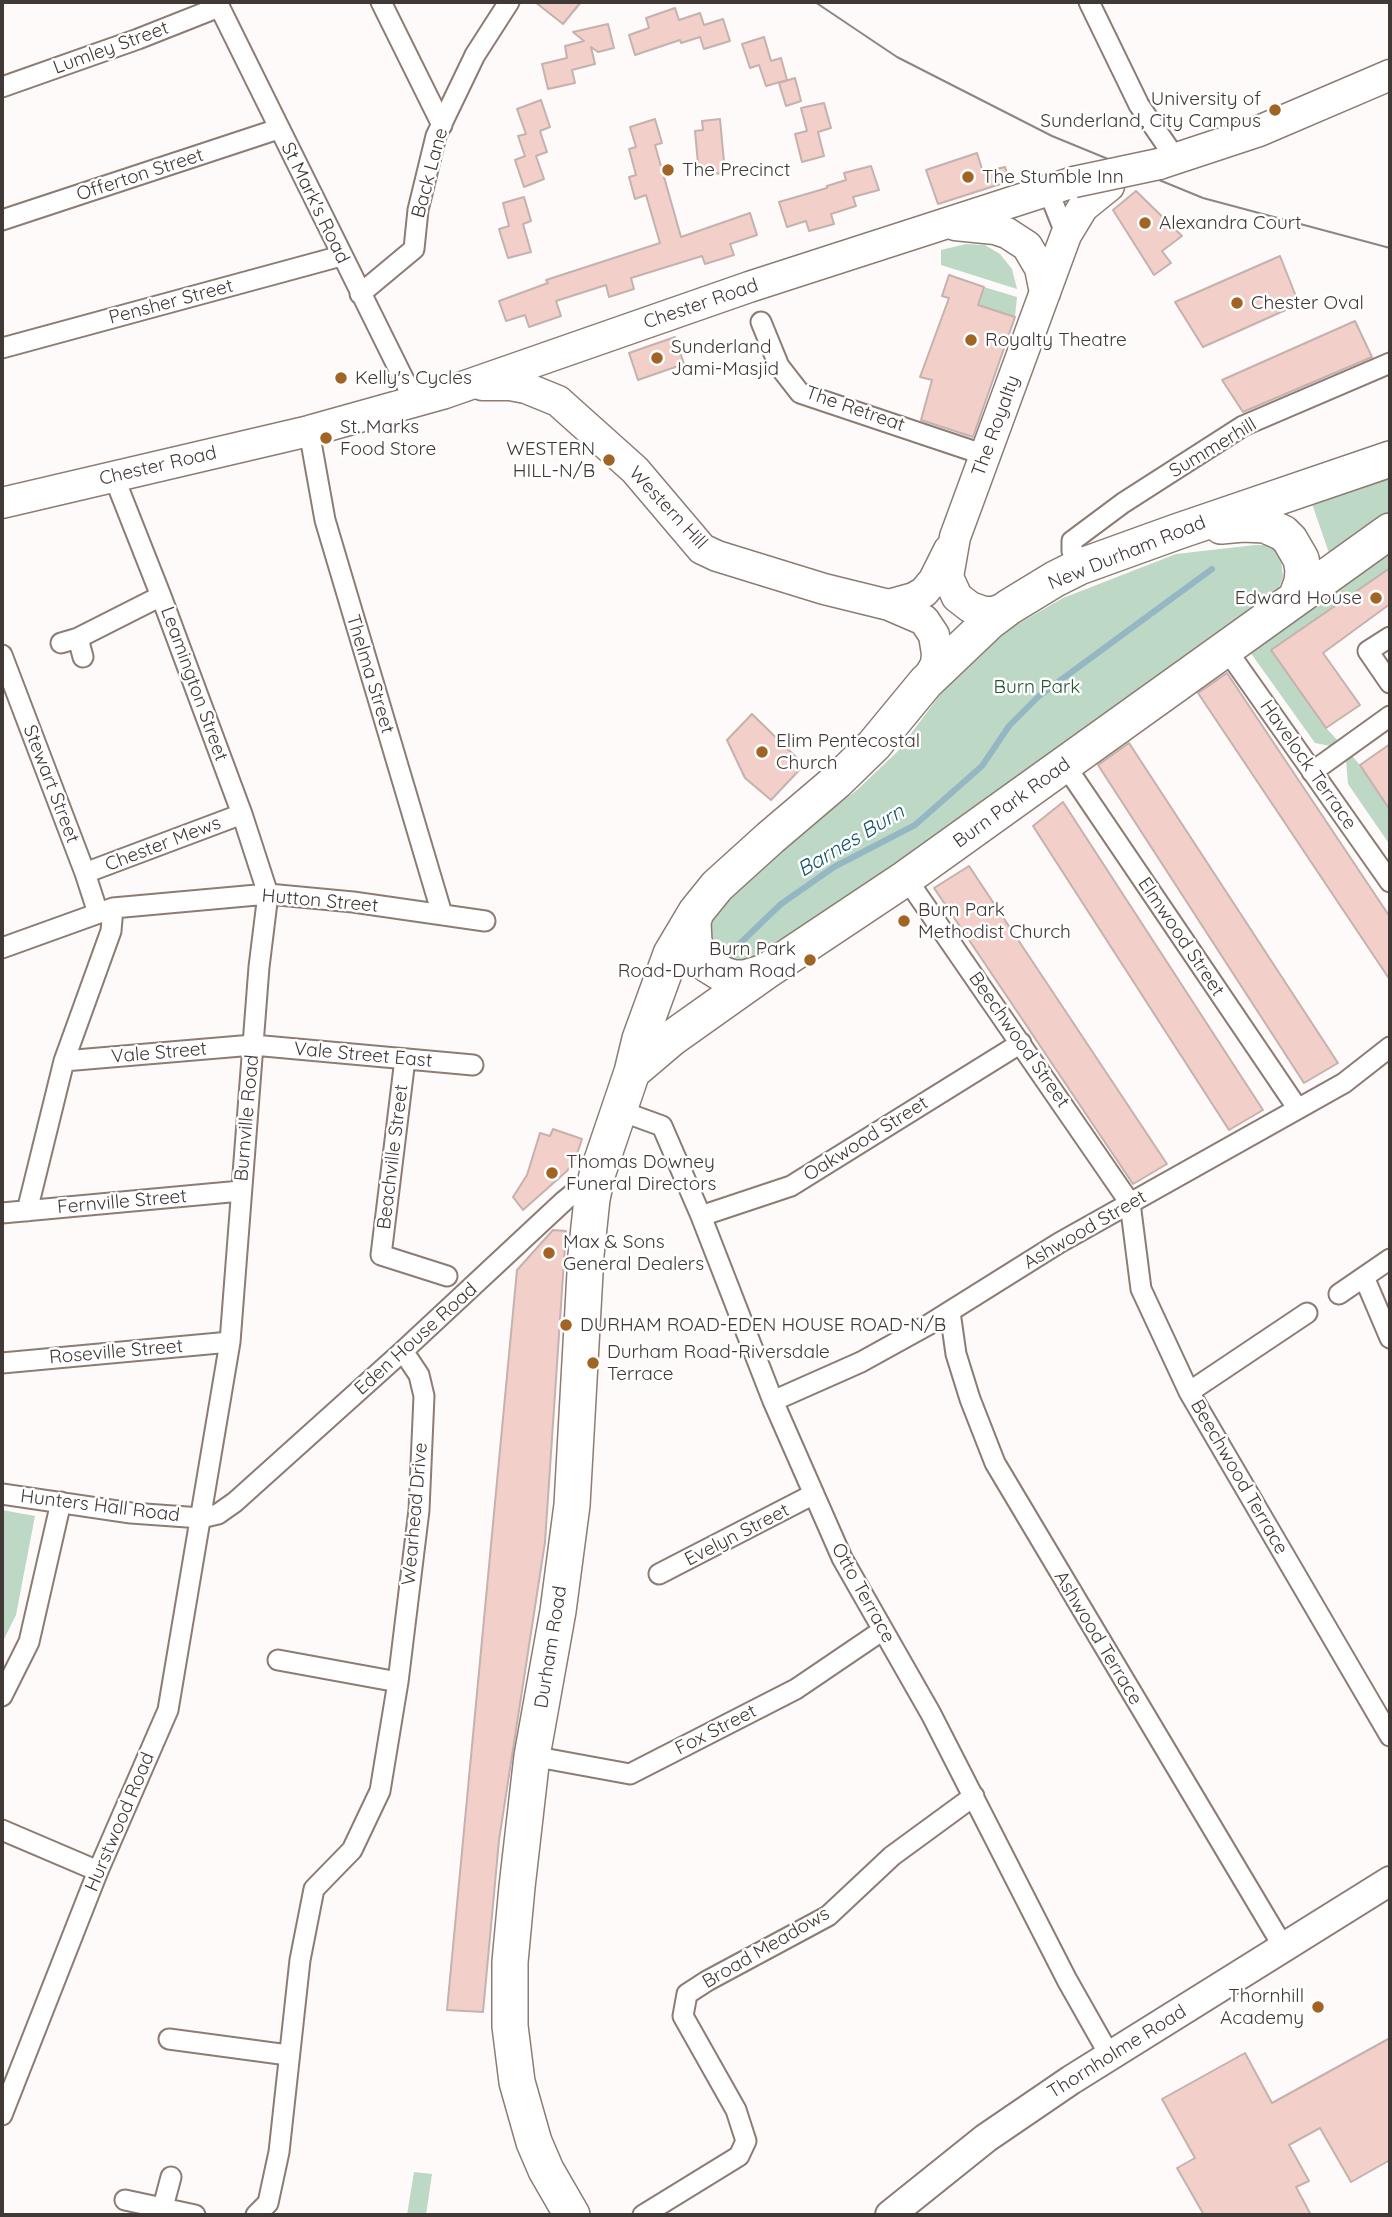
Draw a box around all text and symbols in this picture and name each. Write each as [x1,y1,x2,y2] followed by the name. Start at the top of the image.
[50,17,172,79] street label: Lumley Street
[1040,88,1261,132] place label: University of Sunderland, City Campus
[1267,102,1283,118] marker: University of Sunderland, City Campus
[407,125,453,221] street label: Back Lane
[276,139,354,267] street label: St Mark's Road
[74,144,206,206] street label: Offerton Street
[682,159,790,181] place label: The Precinct
[660,162,676,178] marker: The Precinct
[982,166,1124,188] place label: The Stumble Inn
[960,169,976,185] marker: The Stumble Inn
[1159,212,1302,234] place label: Alexandra Court
[1137,215,1153,231] marker: Alexandra Court
[106,274,236,330] street label: Pensher Street
[641,274,761,334] street label: Chester Road
[1251,292,1364,314] place label: Chester Oval
[1229,295,1245,311] marker: Chester Oval
[985,329,1127,351] place label: Royalty Theatre
[963,332,979,348] marker: Royalty Theatre
[671,336,779,380] place label: Sunderland Jami-Masjid
[649,350,665,366] marker: Sunderland Jami-Masjid
[355,367,472,389] place label: Kelly's Cycles
[333,370,349,386] marker: Kelly's Cycles
[967,372,1025,480] street label: The Royalty
[802,381,908,437] street label: The Retreat
[1165,413,1261,483] street label: Summerhill
[340,416,436,460] place label: St. Marks Food Store
[318,430,334,446] marker: St. Marks Food Store
[506,438,595,482] place label: WESTERN HILL-N/B
[97,441,219,491] street label: Chester Road
[601,452,617,468] marker: WESTERN HILL-N/B
[624,462,712,554] street label: Western Hill
[1045,511,1209,595] street label: New Durham Road
[1235,587,1362,609] place label: Edward House
[1368,590,1384,606] marker: Edward House
[155,604,233,764] street label: Leamington Street
[341,612,399,736] street label: Thelma Street
[994,676,1080,698] park label: Burn Park
[1255,696,1361,834] street label: Havelock Terrace
[18,722,84,846] street label: Stewart Street
[776,730,920,774] place label: Elim Pentecostal Church
[754,744,770,760] marker: Elim Pentecostal Church
[949,753,1075,853] street label: Burn Park Road
[793,799,909,883] water label: Barnes Burn
[102,812,224,876] street label: Chester Mews
[1133,873,1229,1001] street label: Elmwood Street
[261,885,379,917] street label: Hutton Street
[918,899,1071,943] place label: Burn Park Methodist Church
[896,913,912,929] marker: Burn Park Methodist Church
[618,938,796,982] place label: Burn Park Road-Durham Road
[802,952,818,968] marker: Burn Park Road-Durham Road
[964,968,1074,1112] street label: Beechwood Street
[110,1037,208,1069] street label: Vale Street
[293,1038,433,1072] street label: Vale Street East
[230,1054,264,1182] street label: Burnville Road
[373,1083,413,1231] street label: Beachville Street
[800,1092,932,1186] street label: Oakwood Street
[566,1151,716,1195] place label: Thomas Downey Funeral Directors
[544,1165,560,1181] marker: Thomas Downey Funeral Directors
[56,1185,188,1219] street label: Fernville Street
[1020,1186,1150,1274] street label: Ashwood Street
[563,1231,704,1275] place label: Max & Sons General Dealers
[541,1245,557,1261] marker: Max & Sons General Dealers
[350,1278,482,1400] street label: Eden House Road
[580,1314,946,1336] place label: DURHAM ROAD-EDEN HOUSE ROAD-N/B
[558,1317,574,1333] marker: DURHAM ROAD-EDEN HOUSE ROAD-N/B
[48,1335,184,1369] street label: Roseville Street
[607,1341,830,1385] place label: Durham Road-Riversdale Terrace
[585,1355,601,1371] marker: Durham Road-Riversdale Terrace
[1185,1396,1293,1558] street label: Beechwood Terrace
[397,1442,433,1586] street label: Wearhead Drive
[19,1485,181,1527] street label: Hunters Hall Road
[681,1499,793,1571] street label: Evelyn Street
[826,1539,900,1647] street label: Otto Terrace
[1049,1567,1147,1709] street label: Ashwood Terrace
[530,1584,572,1710] street label: Durham Road
[672,1700,760,1760] street label: Fox Street
[80,1749,160,1895] street label: Hurstwood Road
[698,1902,834,1994] street label: Broad Meadows
[1220,1985,1304,2029] place label: Thornhill Academy
[1310,1999,1326,2015] marker: Thornhill Academy
[1044,2000,1190,2104] street label: Thornholme Road

